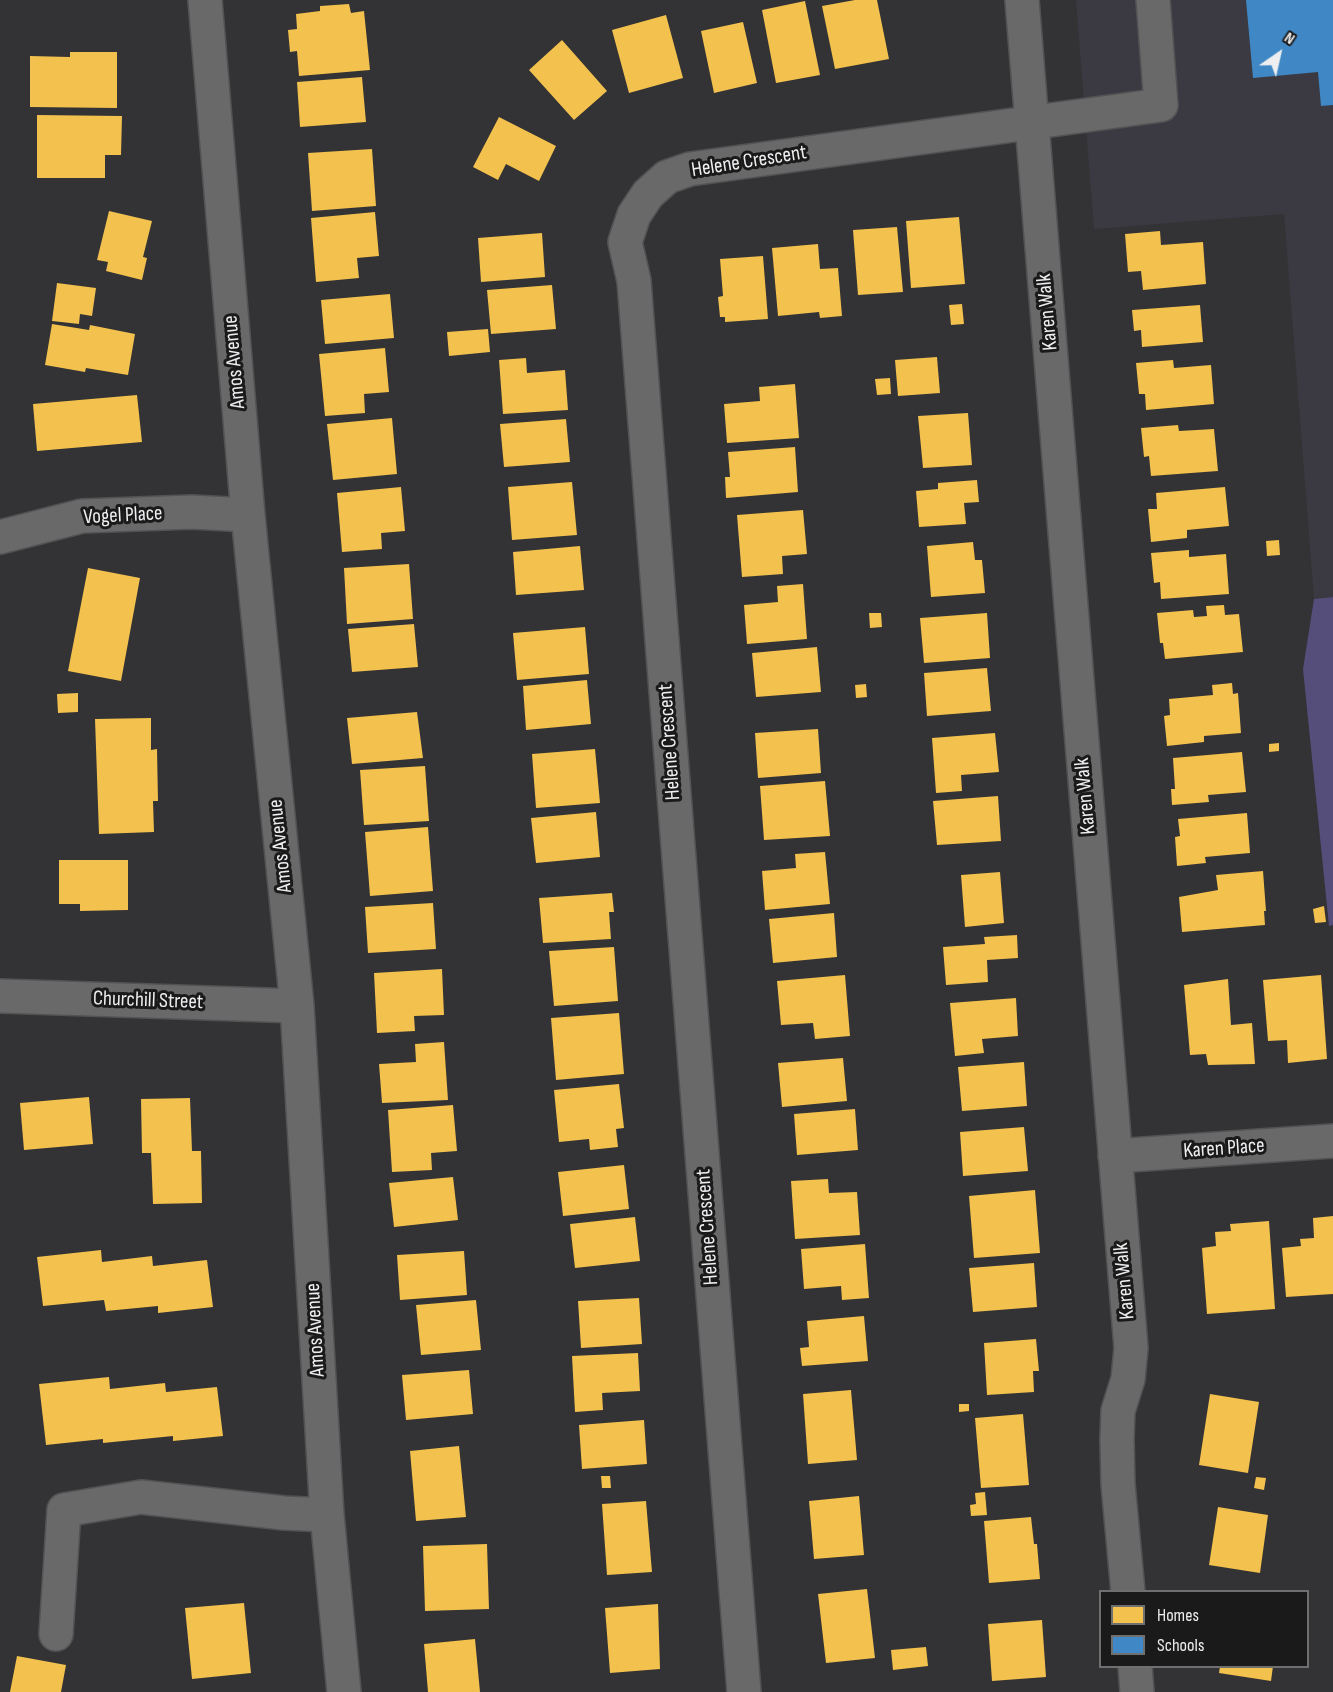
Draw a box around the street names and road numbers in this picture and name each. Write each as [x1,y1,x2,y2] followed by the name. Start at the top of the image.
[690,140,808,184] street label: Helene Crescent
[1032,273,1064,351] street label: Karen Walk
[218,314,252,410] street label: Amos Avenue
[83,501,163,531] street label: Vogel Place
[653,683,687,801] street label: Helene Crescent
[1070,757,1102,835] street label: Karen Walk
[264,798,298,894] street label: Amos Avenue
[92,986,204,1016] street label: Churchill Street
[1182,1134,1266,1164] street label: Karen Place
[691,1168,725,1286] street label: Helene Crescent
[1109,1242,1141,1320] street label: Karen Walk
[301,1283,331,1377] street label: Amos Avenue

